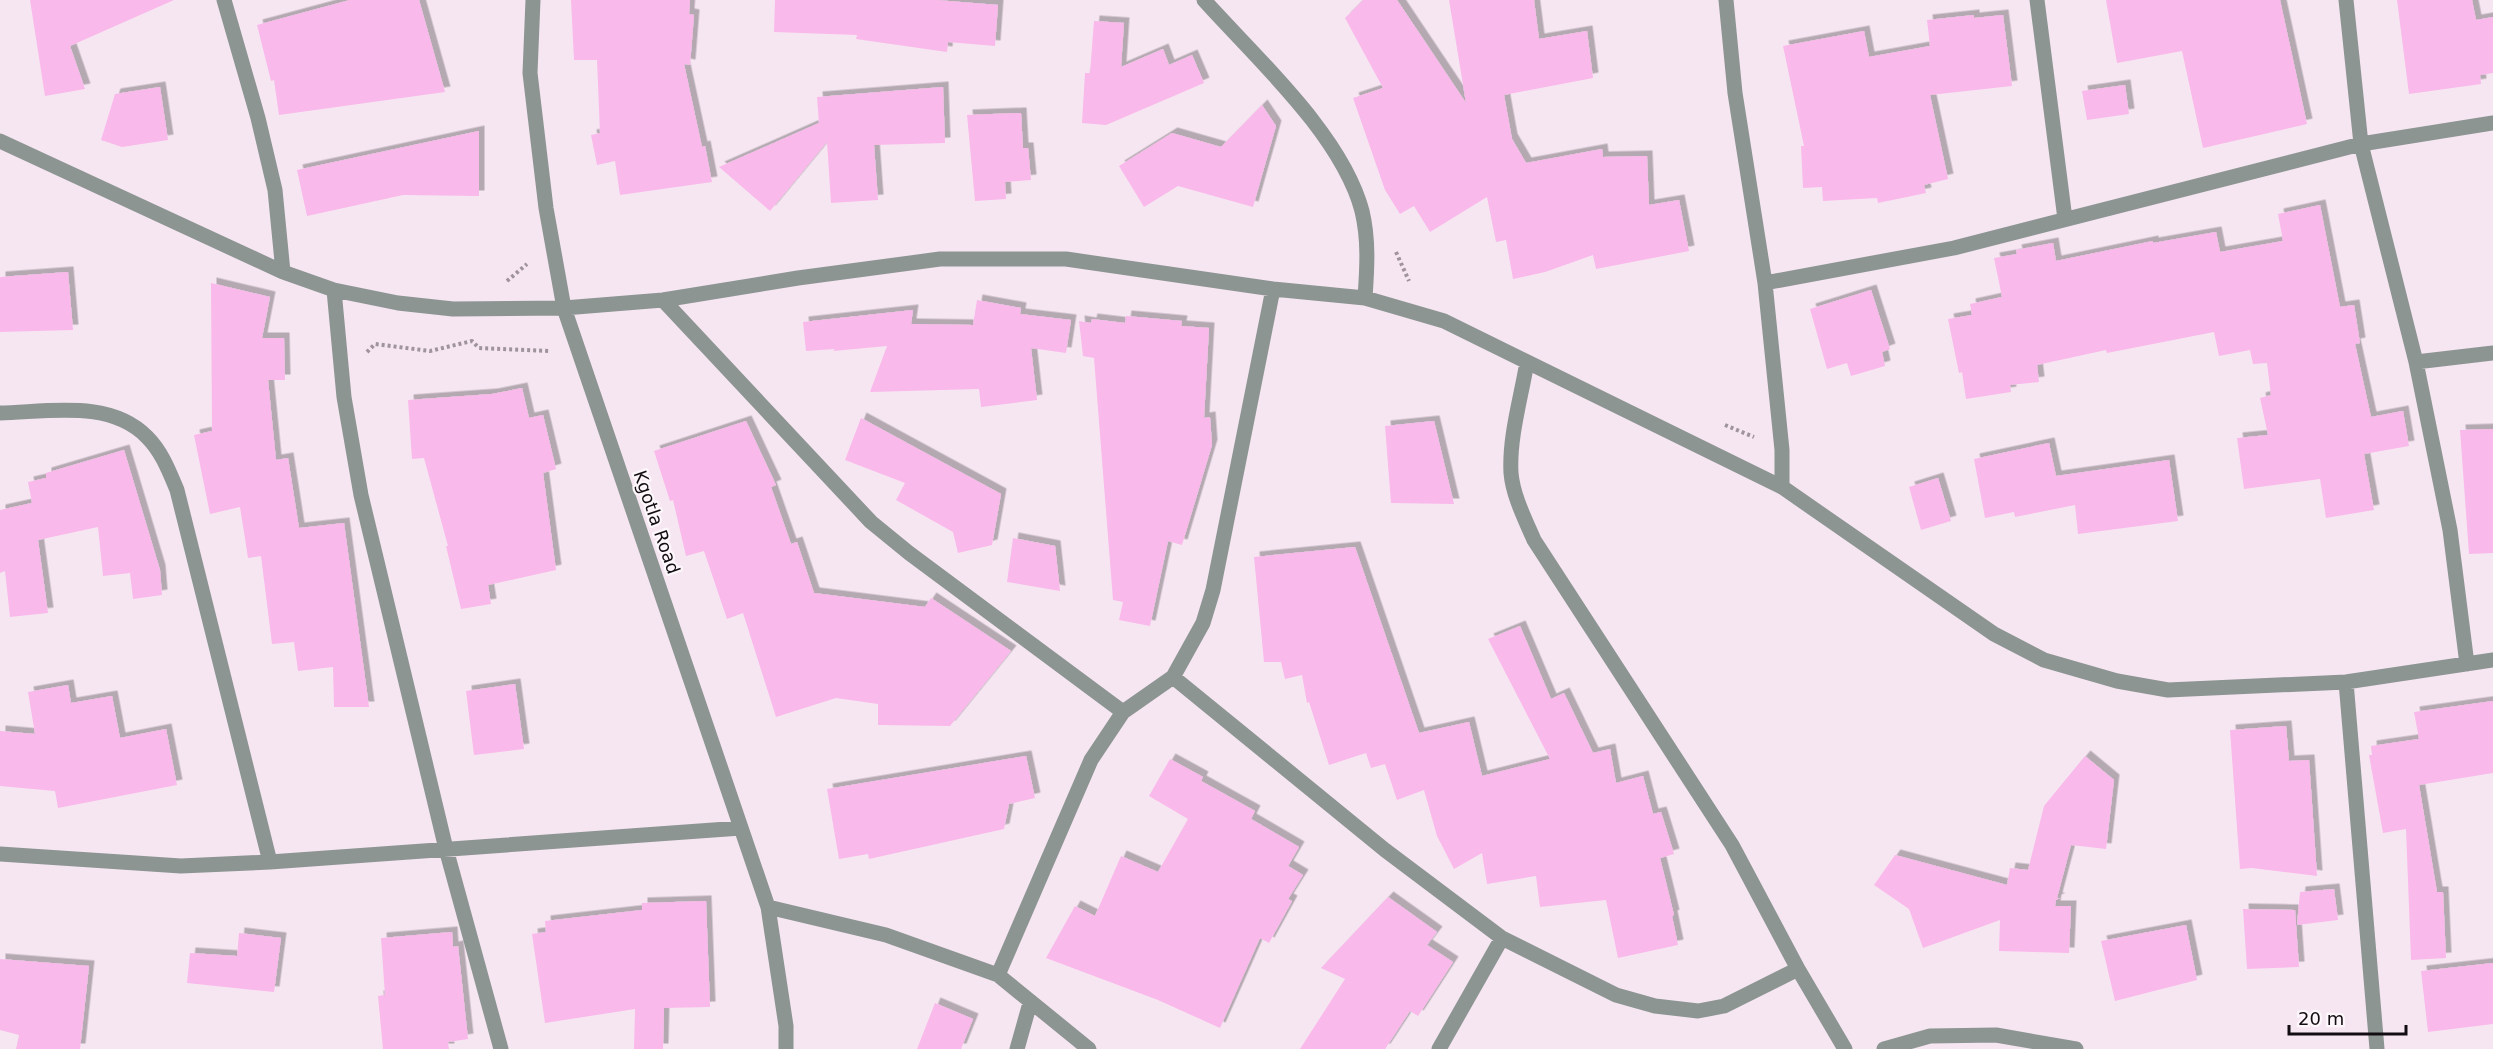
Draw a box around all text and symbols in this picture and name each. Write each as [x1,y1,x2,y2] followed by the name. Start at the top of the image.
[629,467,685,577] street label: Kgotla Road
[2289,998,2406,1036] scale bar
[2298,1008,2344,1029] text: 20 m

